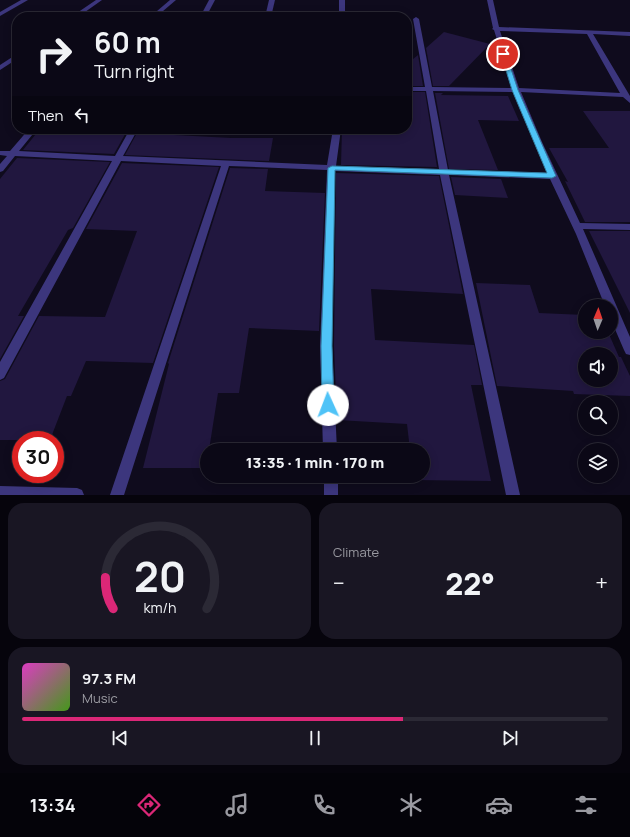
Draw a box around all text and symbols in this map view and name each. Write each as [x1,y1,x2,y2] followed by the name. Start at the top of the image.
[94,23,161,61] text: 60 m
[28,28,80,80] icon: right
[486,37,520,71] pin
[492,43,514,65] icon: arrive
[94,59,175,83] text: Turn right
[71,104,93,126] icon: left
[28,105,63,126] text: Then
[578,299,618,339] north arrow
[578,299,618,483] map controls
[578,347,618,387] button: sound
[307,384,349,426] position arrow
[578,395,618,435] button: search
[12,431,64,483] speed limit sign: 30
[578,443,618,483] button: layers
[246,452,384,473] text: 13:35 · 1 min · 170 m
[333,543,379,561] text: Climate
[133,548,186,604] text: 20
[445,563,495,604] text: 22°
[333,568,345,598] text: −
[595,568,608,598] text: +
[143,598,176,617] text: km/h
[82,668,136,689] text: 97.3 FM
[82,689,118,707] text: Music
[109,727,131,749] icon: previous
[304,727,326,749] icon: pause
[499,727,521,749] icon: next
[135,791,163,819] icon: directions
[223,791,251,819] icon: music
[310,791,338,819] icon: phone
[397,791,425,819] icon: climate
[485,791,513,819] icon: car
[572,791,600,819] icon: filters
[30,793,76,817] text: 13:34

